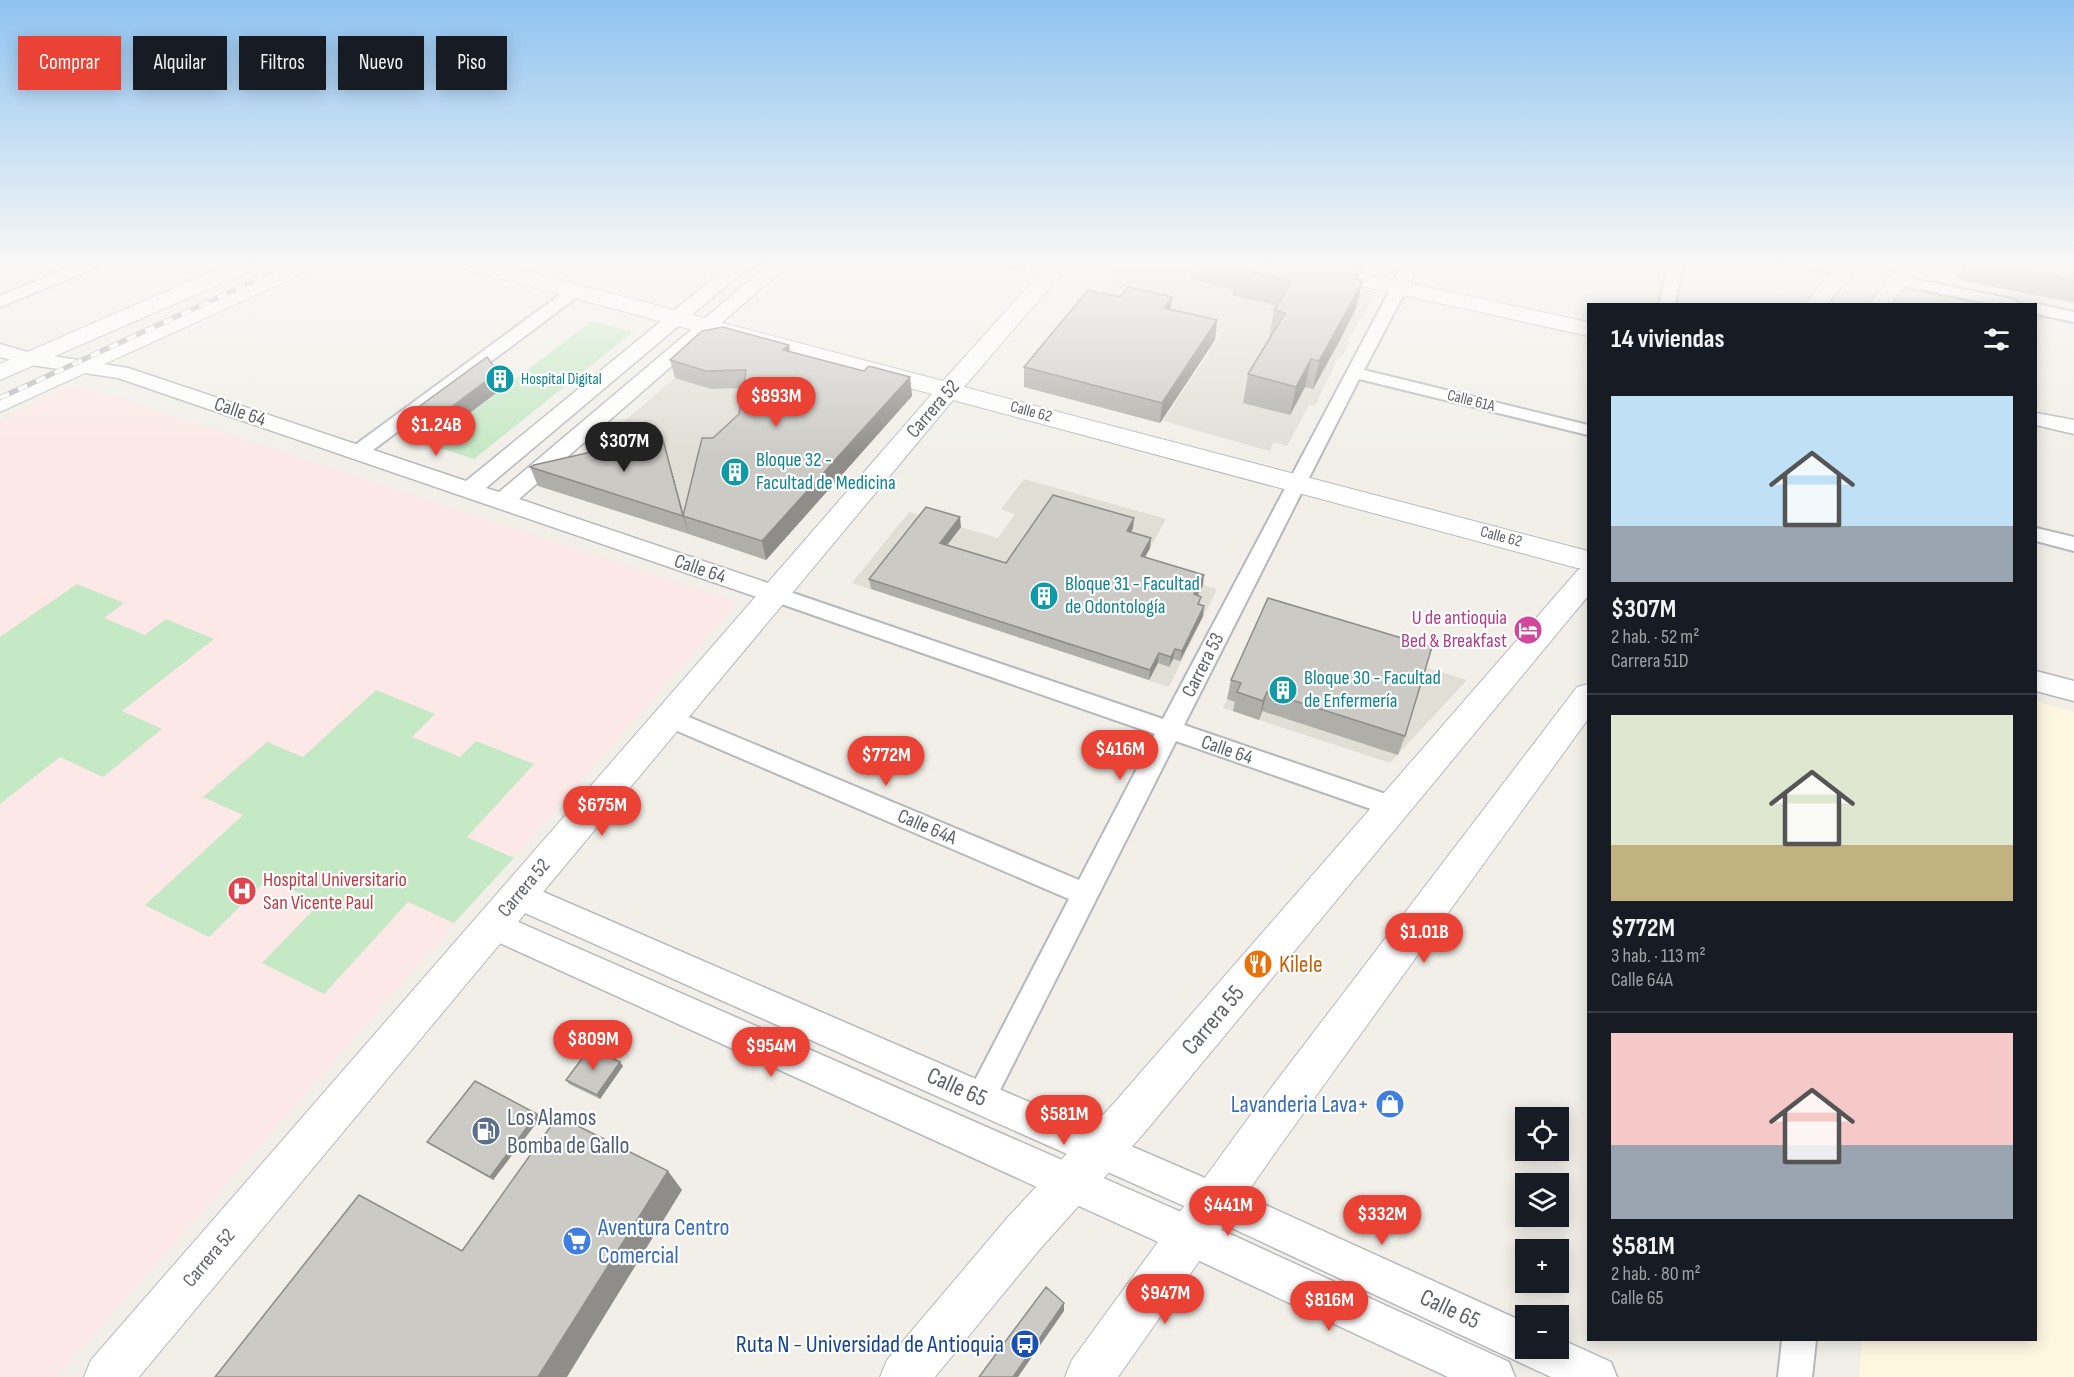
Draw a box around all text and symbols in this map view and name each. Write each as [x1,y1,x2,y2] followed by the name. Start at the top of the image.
[18,36,121,90] chip: Comprar
[133,36,227,90] chip: Alquilar
[239,36,326,90] chip: Filtros
[338,36,424,90] chip: Nuevo
[436,36,507,90] chip: Piso
[1980,323,2013,356] icon: filters
[1611,324,1724,355] text: 14 viviendas
[484,363,516,395] building icon: Hospital Digital
[521,370,602,389] place label: Hospital Digital
[901,375,965,443] street label: Carrera 52
[734,377,818,428] pin: $893M
[751,384,801,408] text: $893M
[1445,386,1497,416] street label: Calle 61A
[211,392,269,432] street label: Calle 64
[1008,397,1054,427] street label: Calle 62
[387,406,485,457] pin: $1.24B
[410,413,462,437] text: $1.24B
[582,422,666,473] pin: $307M
[599,429,649,453] text: $307M
[1758,435,1866,543] icon: home
[756,448,896,495] place label: Bloque 32 - Facultad de Medicina
[719,456,751,488] building icon: Bloque 32 - Facultad de Medicina
[1478,522,1524,552] street label: Calle 62
[671,549,729,589] street label: Calle 64
[1065,572,1200,619] place label: Bloque 31 - Facultad de Odontología
[1028,580,1060,612] building icon: Bloque 31 - Facultad de Odontología
[1611,594,1676,625] text: $307M
[1401,606,1507,653] place label: U de antioquia Bed & Breakfast
[1512,614,1544,646] hotel icon: U de antioquia Bed & Breakfast
[1611,625,1699,649] text: 2 hab. · 52 m²
[1177,629,1229,701] street label: Carrera 53
[1611,649,1689,673] text: Carrera 51D
[1304,666,1441,713] place label: Bloque 30 - Facultad de Enfermería
[1267,674,1299,706] building icon: Bloque 30 - Facultad de Enfermería
[1078,730,1162,781] pin: $416M
[1198,730,1256,770] street label: Calle 64
[844,736,928,787] pin: $772M
[1095,737,1145,761] text: $416M
[861,743,911,767] text: $772M
[1758,754,1866,862] icon: home
[560,786,644,837] pin: $675M
[577,793,627,817] text: $675M
[894,804,961,850] street label: Calle 64A
[493,854,555,922] street label: Carrera 52
[263,868,407,915] place label: Hospital Universitario San Vicente Paul
[226,875,258,907] hospital icon: Hospital Universitario San Vicente Paul
[1375,913,1473,964] pin: $1.01B
[1611,913,1675,944] text: $772M
[1399,920,1449,944] text: $1.01B
[1611,944,1706,968] text: 3 hab. · 113 m²
[1242,948,1274,980] restaurant icon: Kilele
[1279,950,1323,979] place label: Kilele
[1611,968,1673,992] text: Calle 64A
[1175,979,1251,1061] street label: Carrera 55
[551,1020,635,1071] pin: $809M
[567,1027,619,1051] text: $809M
[729,1027,813,1078] pin: $954M
[746,1034,796,1058] text: $954M
[922,1061,992,1113] street label: Calle 65
[1758,1072,1866,1180] icon: home
[1374,1088,1406,1120] shop icon: Lavanderia Lava+
[1231,1090,1369,1119] place label: Lavanderia Lava+
[1022,1095,1106,1146] pin: $581M
[1040,1102,1088,1126] text: $581M
[507,1103,630,1160] place label: Los Alamos Bomba de Gallo
[1515,1107,1569,1359] map controls
[1515,1107,1569,1161] button: locate
[470,1115,502,1147] fuel station icon: Los Alamos Bomba de Gallo
[1515,1173,1569,1227] button: layers
[1186,1186,1270,1237] pin: $441M
[1203,1193,1253,1217] text: $441M
[1340,1195,1424,1246] pin: $332M
[1357,1202,1407,1226] text: $332M
[597,1213,729,1270] place label: Aventura Centro Comercial
[178,1224,240,1292] street label: Carrera 52
[561,1225,593,1257] supermarket icon: Aventura Centro Comercial
[1611,1231,1675,1262] text: $581M
[1515,1239,1569,1293] button: +
[1611,1262,1701,1286] text: 2 hab. · 80 m²
[1123,1274,1207,1325] pin: $947M
[1140,1281,1190,1305] text: $947M
[1287,1281,1371,1332] pin: $816M
[1415,1283,1485,1335] street label: Calle 65
[1611,1286,1664,1310] text: Calle 65
[1304,1288,1354,1312] text: $816M
[1515,1305,1569,1359] button: −
[1009,1328,1041,1360] bus stop icon: Ruta N - Universidad de Antioquia
[736,1330,1004,1359] place label: Ruta N - Universidad de Antioquia

